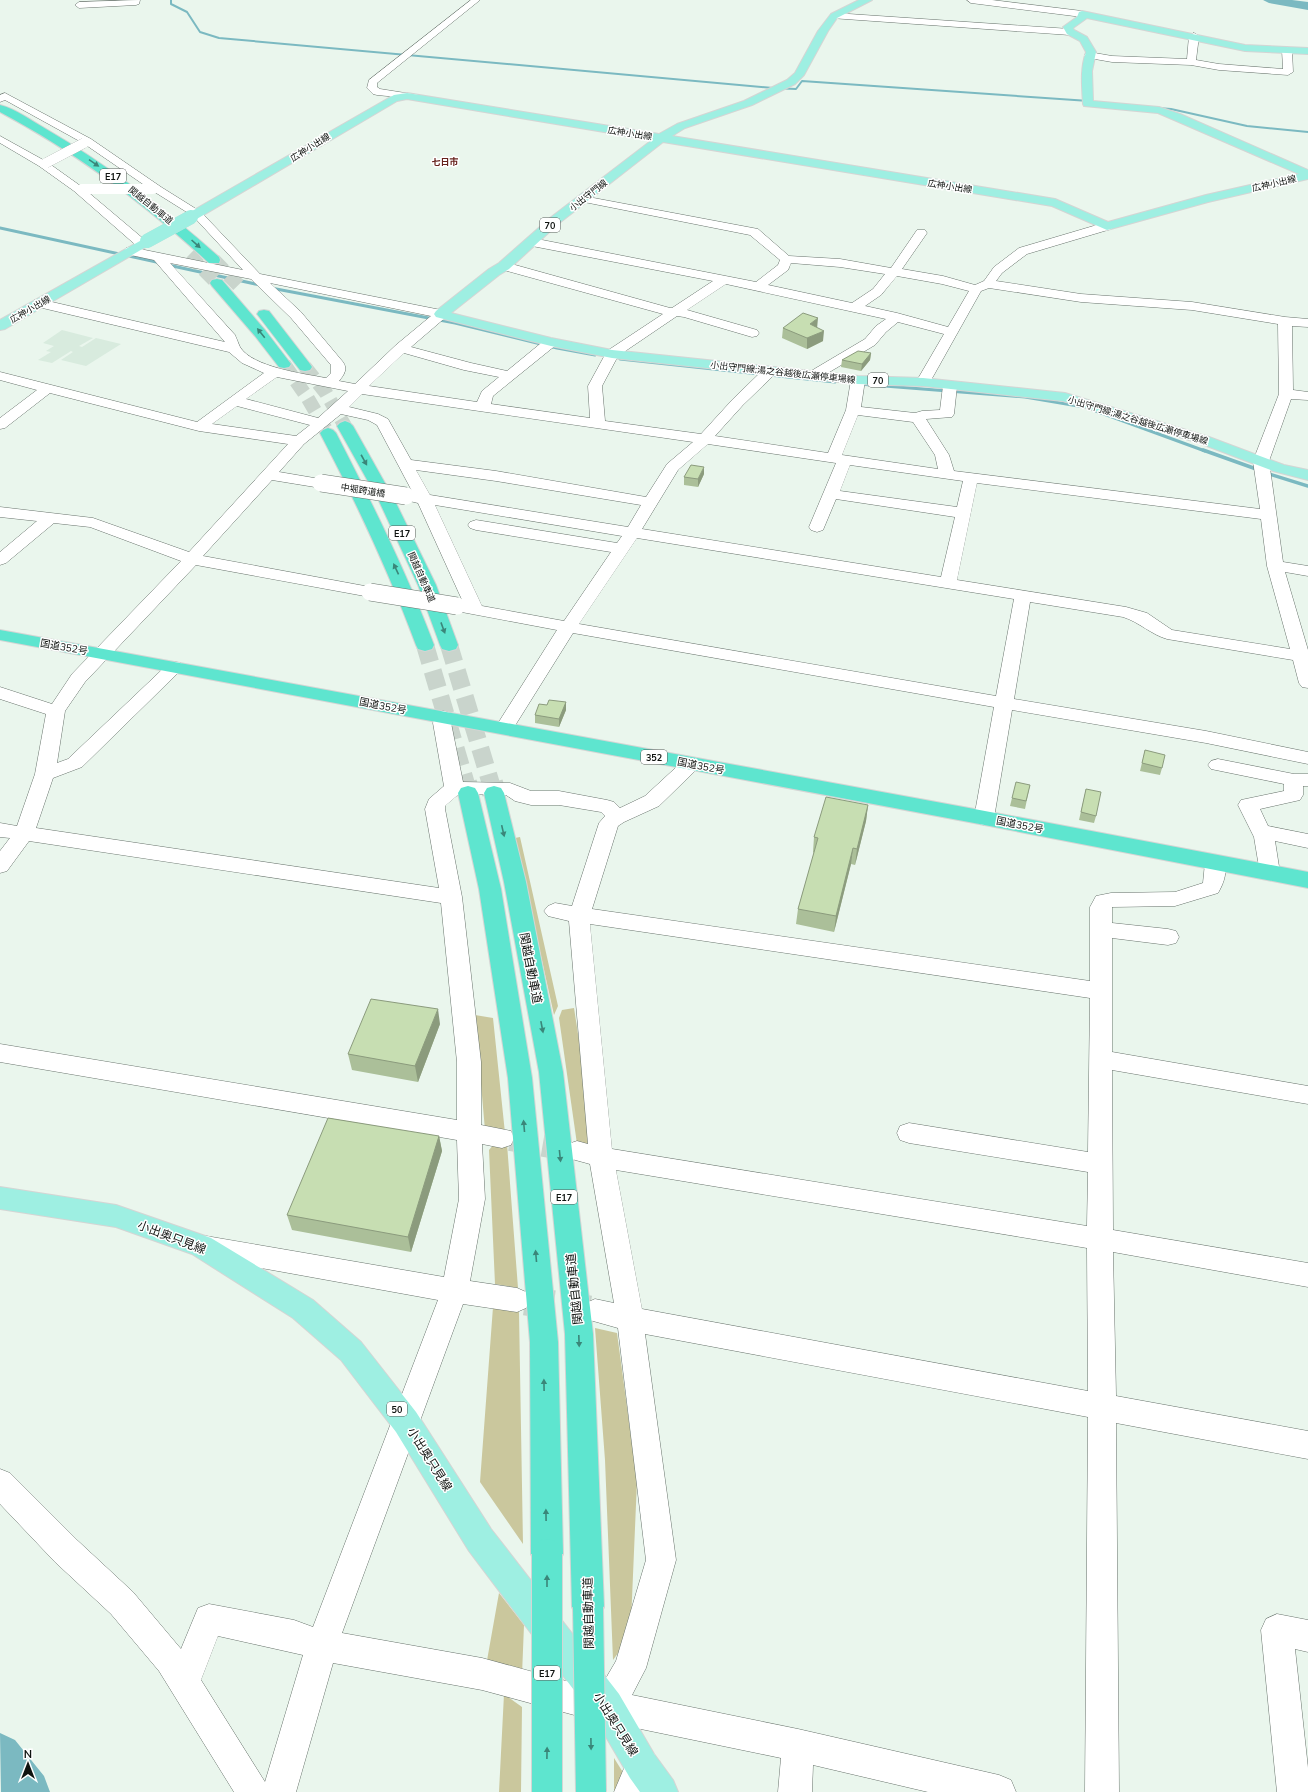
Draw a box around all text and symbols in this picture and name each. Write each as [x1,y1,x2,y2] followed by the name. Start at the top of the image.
[607,124,654,142] street label: 広神小出線
[288,130,333,164] street label: 広神小出線
[431,156,459,167] district label: 七日市
[89,159,99,167] one-way arrow
[100,169,126,183] road number: E17
[1251,172,1298,193] street label: 広神小出線
[567,176,610,213] street label: 小出守門線
[927,177,974,195] street label: 広神小出線
[127,184,175,226] street label: 関越自動車道
[540,218,560,232] road number: 70
[191,239,201,248] one-way arrow
[8,292,53,325] street label: 広神小出線
[256,328,265,339] one-way arrow
[710,359,857,385] street label: 小出守門線;湯之谷越後広瀬停車場線
[868,373,888,387] road number: 70
[1067,393,1210,447] street label: 小出守門線;湯之谷越後広瀬停車場線
[361,454,367,466] one-way arrow
[340,481,386,499] street label: 中堀跨道橋
[389,526,415,540] road number: E17
[406,550,438,604] street label: 関越自動車道
[393,564,399,575] one-way arrow
[441,622,447,634] one-way arrow
[39,636,89,658] street label: 国道352号
[358,695,408,717] street label: 国道352号
[641,750,667,764] road number: 352
[676,755,726,777] street label: 国道352号
[995,814,1045,836] street label: 国道352号
[500,825,506,837] one-way arrow
[517,931,545,1005] street label: 関越自動車道
[540,1021,546,1033] one-way arrow
[521,1120,528,1132] one-way arrow
[557,1150,563,1162] one-way arrow
[551,1190,577,1204] road number: E17
[136,1217,208,1257] street label: 小出奥只見線
[532,1250,539,1262] one-way arrow
[563,1252,585,1326] street label: 関越自動車道
[576,1335,583,1347] one-way arrow
[541,1378,547,1391] one-way arrow
[387,1402,407,1416] road number: 50
[405,1424,455,1494] street label: 小出奥只見線
[543,1508,549,1521] one-way arrow
[544,1574,550,1587] one-way arrow
[580,1577,596,1649] street label: 関越自動車道
[534,1666,560,1680] road number: E17
[591,1689,641,1759] street label: 小出奥只見線
[588,1738,594,1751] one-way arrow
[8,1744,48,1784] north arrow
[544,1746,550,1759] one-way arrow
[24,1747,32,1761] text: N

